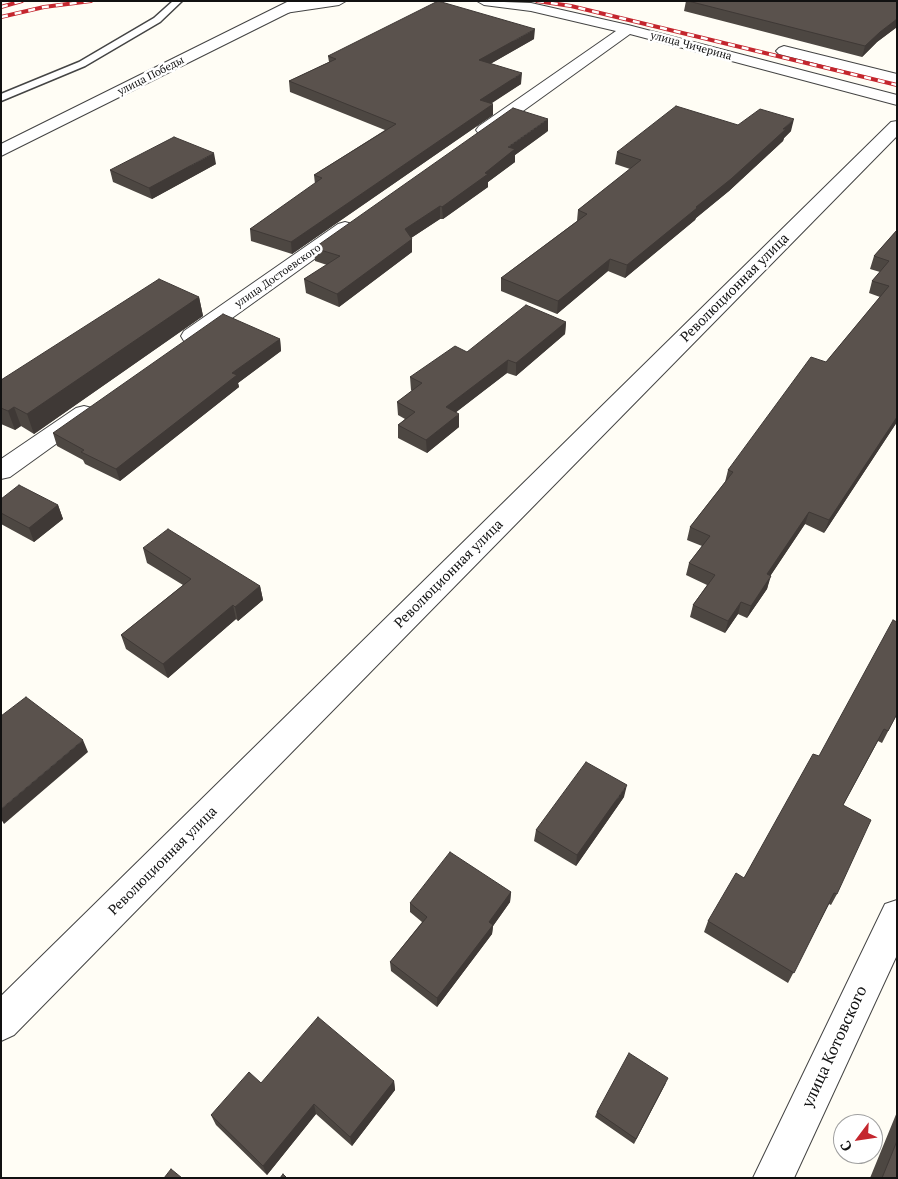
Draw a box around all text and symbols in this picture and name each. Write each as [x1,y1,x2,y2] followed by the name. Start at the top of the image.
[649,29,733,63] street label: улица Чичерина
[116,54,186,98] street label: улица Победы
[677,230,793,346] street label: Революционная улица
[232,241,324,311] street label: улица Достоевского
[391,516,507,632] street label: Революционная улица
[105,803,221,919] street label: Революционная улица
[798,983,872,1111] street label: улица Котовского
[833,1114,883,1164] north arrow
[835,1138,856,1155] text: С

